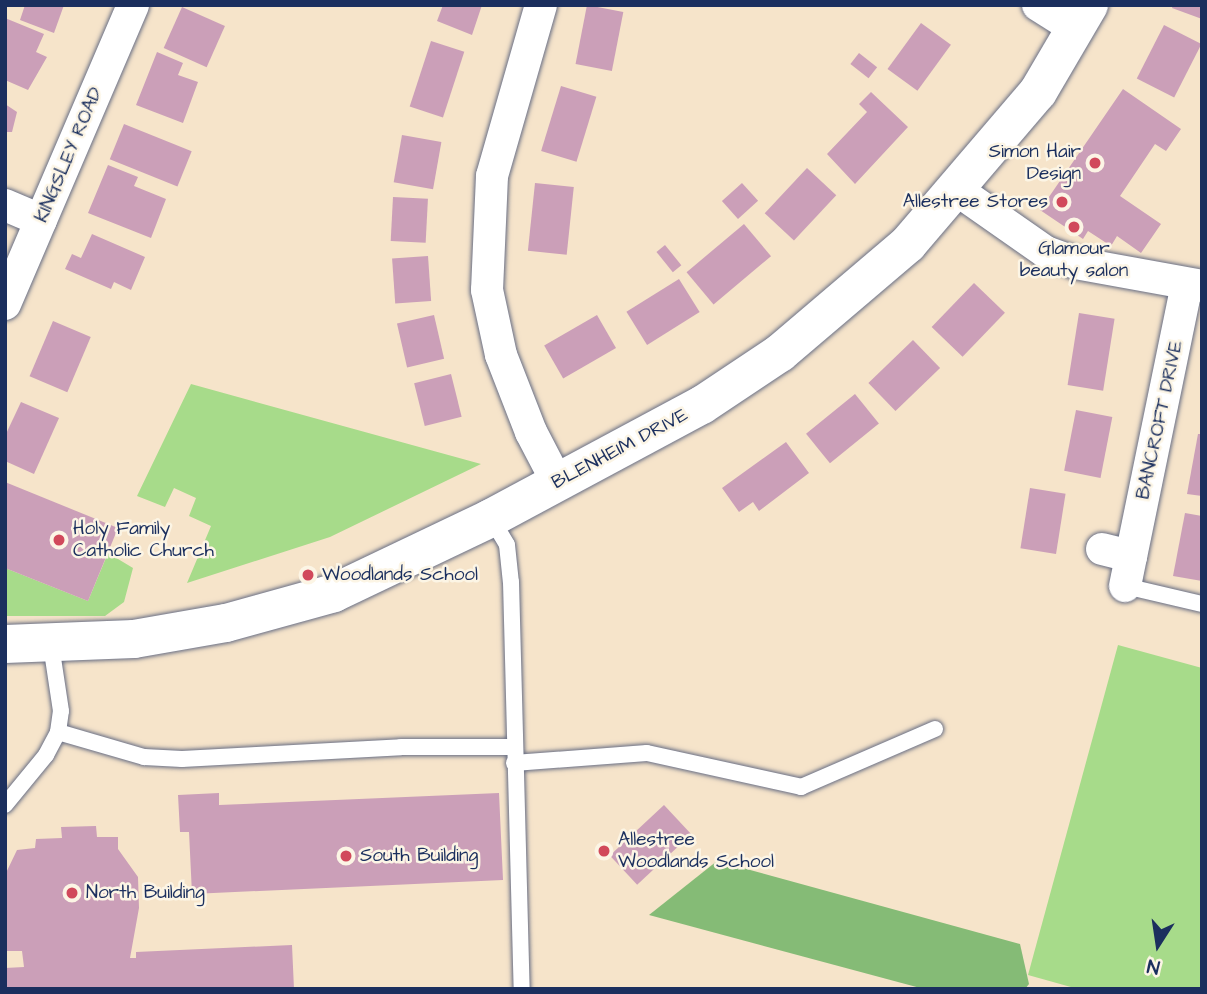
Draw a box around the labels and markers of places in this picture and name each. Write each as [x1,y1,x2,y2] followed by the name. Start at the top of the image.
[989,141,1081,185] place label: Simon Hair Design
[1087,155,1103,171] marker: Simon Hair Design
[903,191,1048,213] place label: Allestree Stores
[1054,194,1070,210] marker: Allestree Stores
[1066,219,1082,235] marker: Glamour beauty salon
[1020,238,1128,282] place label: Glamour beauty salon
[73,518,214,562] place label: Holy Family Catholic Church
[51,532,67,548] marker: Holy Family Catholic Church
[322,564,478,586] place label: Woodlands School
[300,567,316,583] marker: Woodlands School
[618,829,774,873] place label: Allestree Woodlands School
[596,843,612,859] marker: Allestree Woodlands School
[360,845,478,867] place label: South Building
[338,848,354,864] marker: South Building
[86,882,205,904] place label: North Building
[64,885,80,901] marker: North Building

